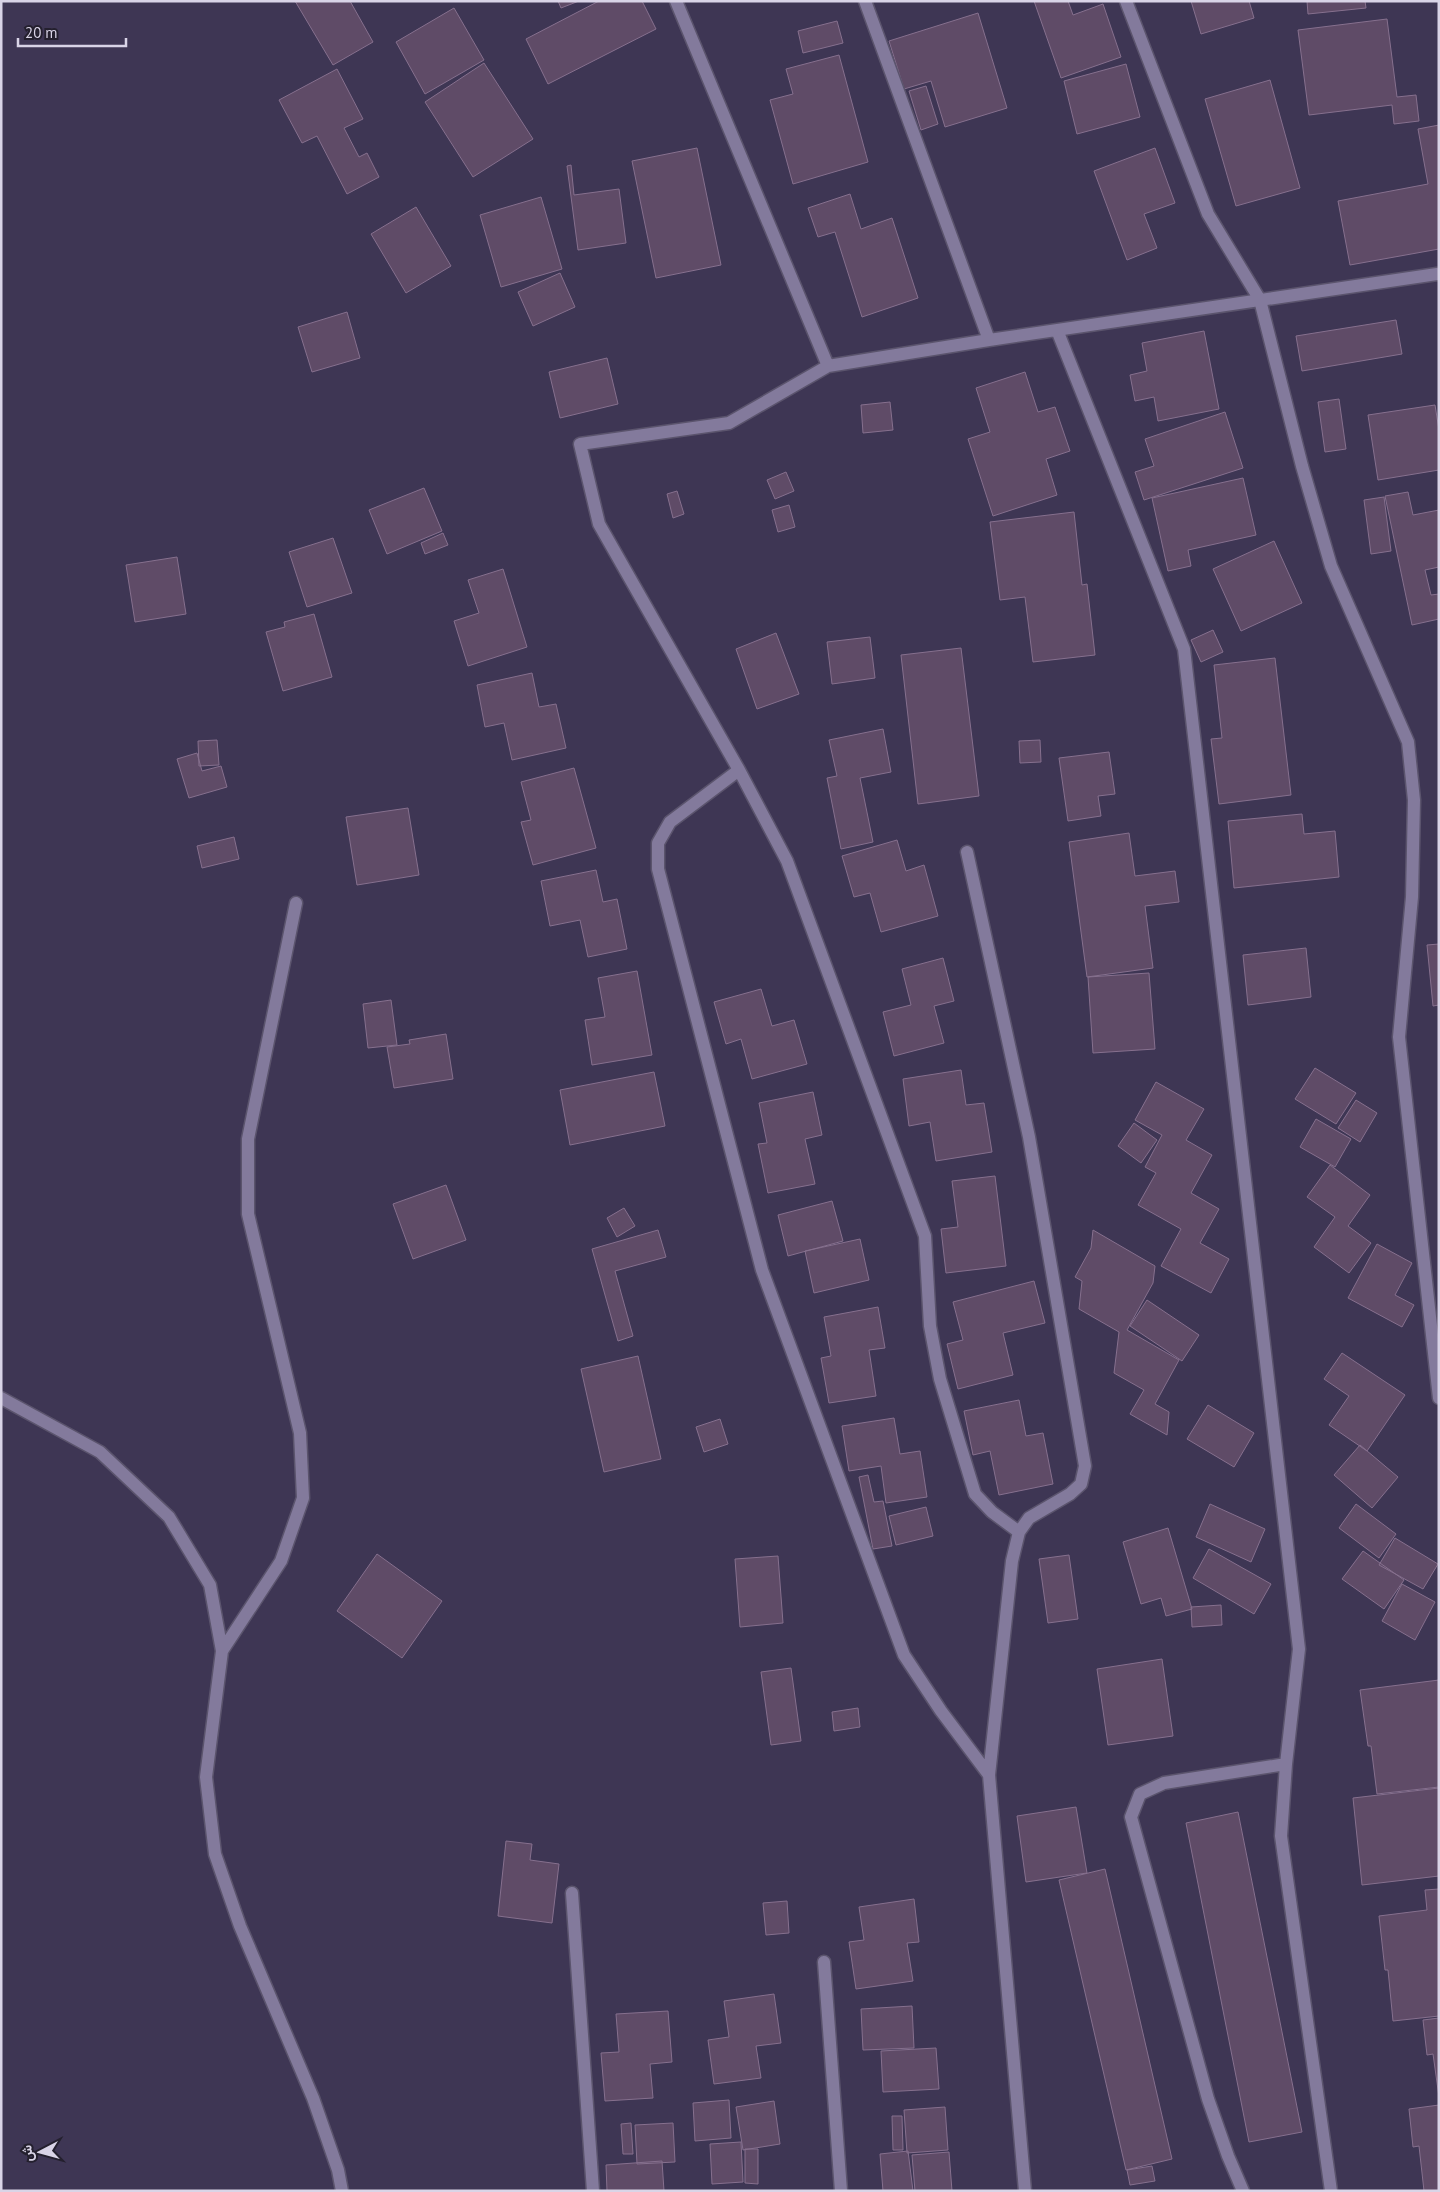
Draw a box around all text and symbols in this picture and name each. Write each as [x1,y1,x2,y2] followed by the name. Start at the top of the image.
[18,15,125,47] scale bar
[25,23,58,42] text: 20 m
[15,2127,65,2177] north arrow
[17,2144,37,2163] text: ش

